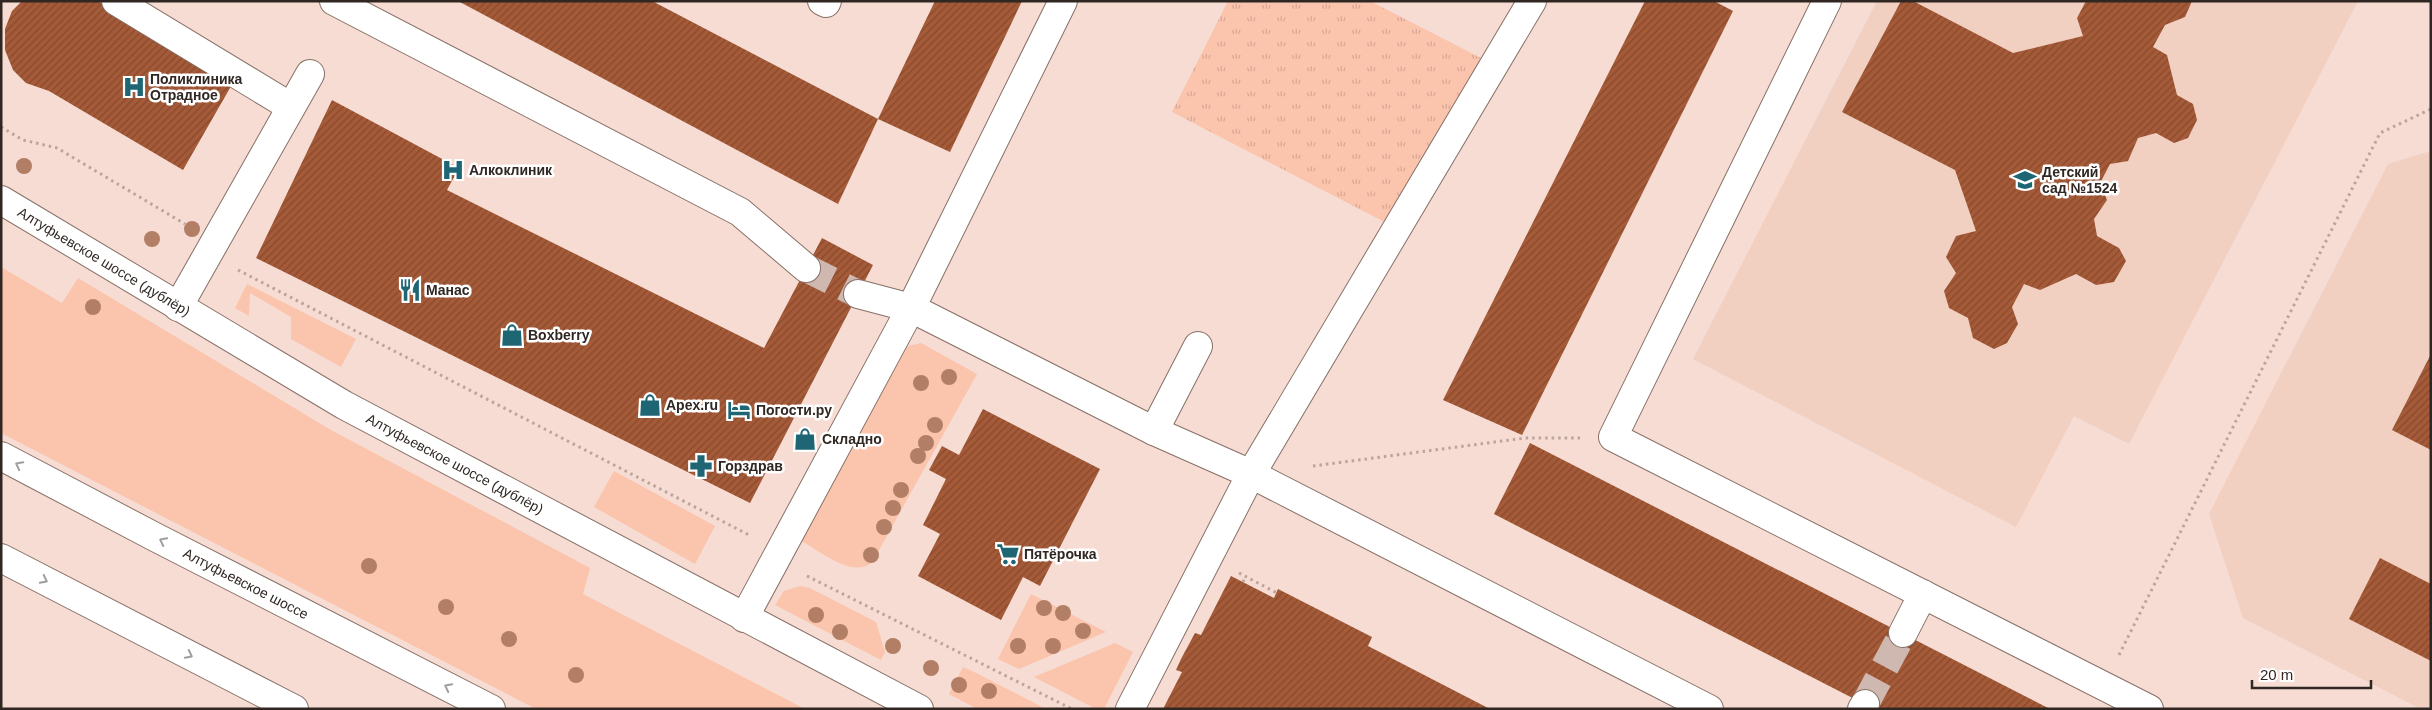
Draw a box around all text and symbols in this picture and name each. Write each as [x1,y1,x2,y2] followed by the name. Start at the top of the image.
[150,71,243,103] place label: Поликлиника Отрадное
[121,74,147,100] hospital icon: Поликлиника Отрадное
[440,157,466,183] hospital icon: Алкоклиник
[469,162,553,178] place label: Алкоклиник
[2042,164,2117,196] place label: Детский сад №1524
[2012,167,2038,193] school or university icon: Детский сад №1524
[15,204,193,319] street label: Алтуфьевское шоссе (дублёр)
[397,277,423,303] restaurant icon: Манас
[426,282,470,298] place label: Манас
[499,322,525,348] shop icon: Boxberry
[528,327,590,343] place label: Boxberry
[637,392,663,418] shop icon: Apex.ru
[666,397,718,413] place label: Apex.ru
[726,397,752,423] hotel icon: Погости.ру
[756,402,832,418] place label: Погости.ру
[364,410,546,517] street label: Алтуфьевское шоссе (дублёр)
[792,426,818,452] shop icon: Складно
[822,431,882,447] place label: Складно
[688,453,714,479] pharmacy icon: Горздрав
[718,458,783,474] place label: Горздрав
[15,461,24,471] one-way arrow
[159,537,168,547] one-way arrow
[995,541,1021,567] supermarket icon: Пятёрочка
[181,545,311,622] street label: Алтуфьевское шоссе
[1024,546,1097,562] place label: Пятёрочка
[39,574,48,584] one-way arrow
[184,649,193,659] one-way arrow
[2252,658,2371,690] scale bar
[2260,666,2293,683] text: 20 m
[444,683,453,693] one-way arrow

